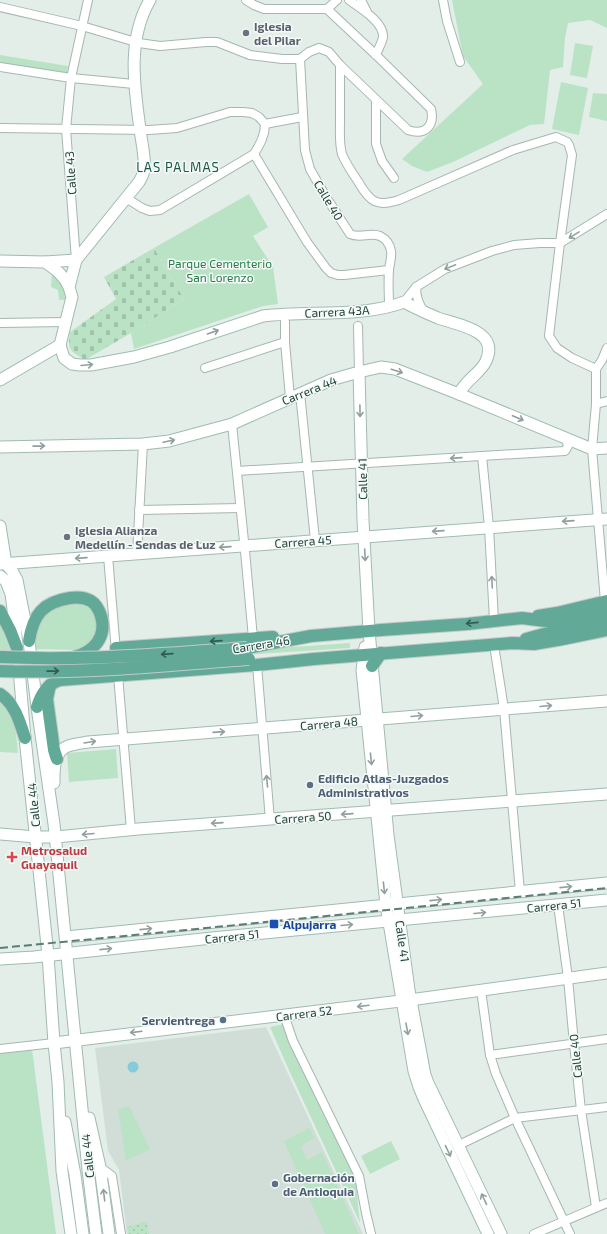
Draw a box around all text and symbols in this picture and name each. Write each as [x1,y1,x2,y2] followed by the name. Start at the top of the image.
[254,19,301,47] place label: Iglesia del Pilar
[241,28,251,38] marker: Iglesia del Pilar
[61,151,79,195] street label: Calle 43
[136,159,220,175] district label: LAS PALMAS
[312,177,346,223] street label: Calle 40
[568,231,580,239] one-way arrow
[168,256,272,284] park label: Parque Cementerio San Lorenzo
[445,264,457,272] one-way arrow
[304,302,370,320] street label: Carrera 43A
[206,328,218,336] one-way arrow
[80,361,93,368] one-way arrow
[390,367,402,375] one-way arrow
[279,373,339,407] street label: Carrera 44
[356,404,364,417] one-way arrow
[511,415,523,423] one-way arrow
[162,436,175,444] one-way arrow
[32,442,45,450] one-way arrow
[450,454,463,461] one-way arrow
[355,458,369,500] street label: Calle 41
[562,518,575,525] one-way arrow
[75,523,216,551] place label: Iglesia Alianza Medellín - Sendas de Luz
[432,527,445,534] one-way arrow
[62,532,72,542] marker: Iglesia Alianza Medellín - Sendas de Luz
[274,532,332,550] street label: Carrera 45
[219,543,232,550] one-way arrow
[361,548,368,561] one-way arrow
[75,555,88,562] one-way arrow
[488,576,495,589] one-way arrow
[466,620,479,627] one-way arrow
[231,633,291,655] street label: Carrera 46
[210,637,223,644] one-way arrow
[161,650,174,658] one-way arrow
[46,667,59,675] one-way arrow
[539,702,552,710] one-way arrow
[299,713,359,733] street label: Carrera 48
[410,713,423,720] one-way arrow
[212,728,225,735] one-way arrow
[83,738,96,746] one-way arrow
[367,752,375,765] one-way arrow
[318,771,449,799] place label: Edificio Atlas-Juzgados Administrativos
[263,775,271,788] one-way arrow
[305,780,315,790] marker: Edificio Atlas-Juzgados Administrativos
[24,782,42,828] street label: Calle 44
[274,808,332,826] street label: Carrera 50
[341,810,354,817] one-way arrow
[211,820,224,827] one-way arrow
[82,830,95,837] one-way arrow
[21,843,87,872] place label: Metrosalud Guayaquil
[6,851,18,863] marker: Metrosalud Guayaquil
[381,881,388,894] one-way arrow
[559,883,572,891] one-way arrow
[526,895,582,915] street label: Carrera 51
[429,897,442,904] one-way arrow
[473,909,486,916] one-way arrow
[283,917,336,932] place label: Alpujarra
[268,918,280,930] marker: Alpujarra
[393,919,413,963] street label: Calle 41
[340,921,353,929] one-way arrow
[139,925,152,932] one-way arrow
[204,926,260,946] street label: Carrera 51
[99,946,112,953] one-way arrow
[357,1002,370,1009] one-way arrow
[275,1003,333,1023] street label: Carrera 52
[142,1013,215,1027] place label: Servientrega
[218,1015,228,1025] marker: Servientrega
[403,1022,411,1035] one-way arrow
[130,1029,143,1036] one-way arrow
[566,1033,584,1079] street label: Calle 40
[78,1133,96,1179] street label: Calle 44
[445,1145,452,1157] one-way arrow
[283,1170,355,1198] place label: Gobernación de Antioquia
[270,1179,280,1189] marker: Gobernación de Antioquia
[100,1189,108,1202] one-way arrow
[480,1193,487,1205] one-way arrow

